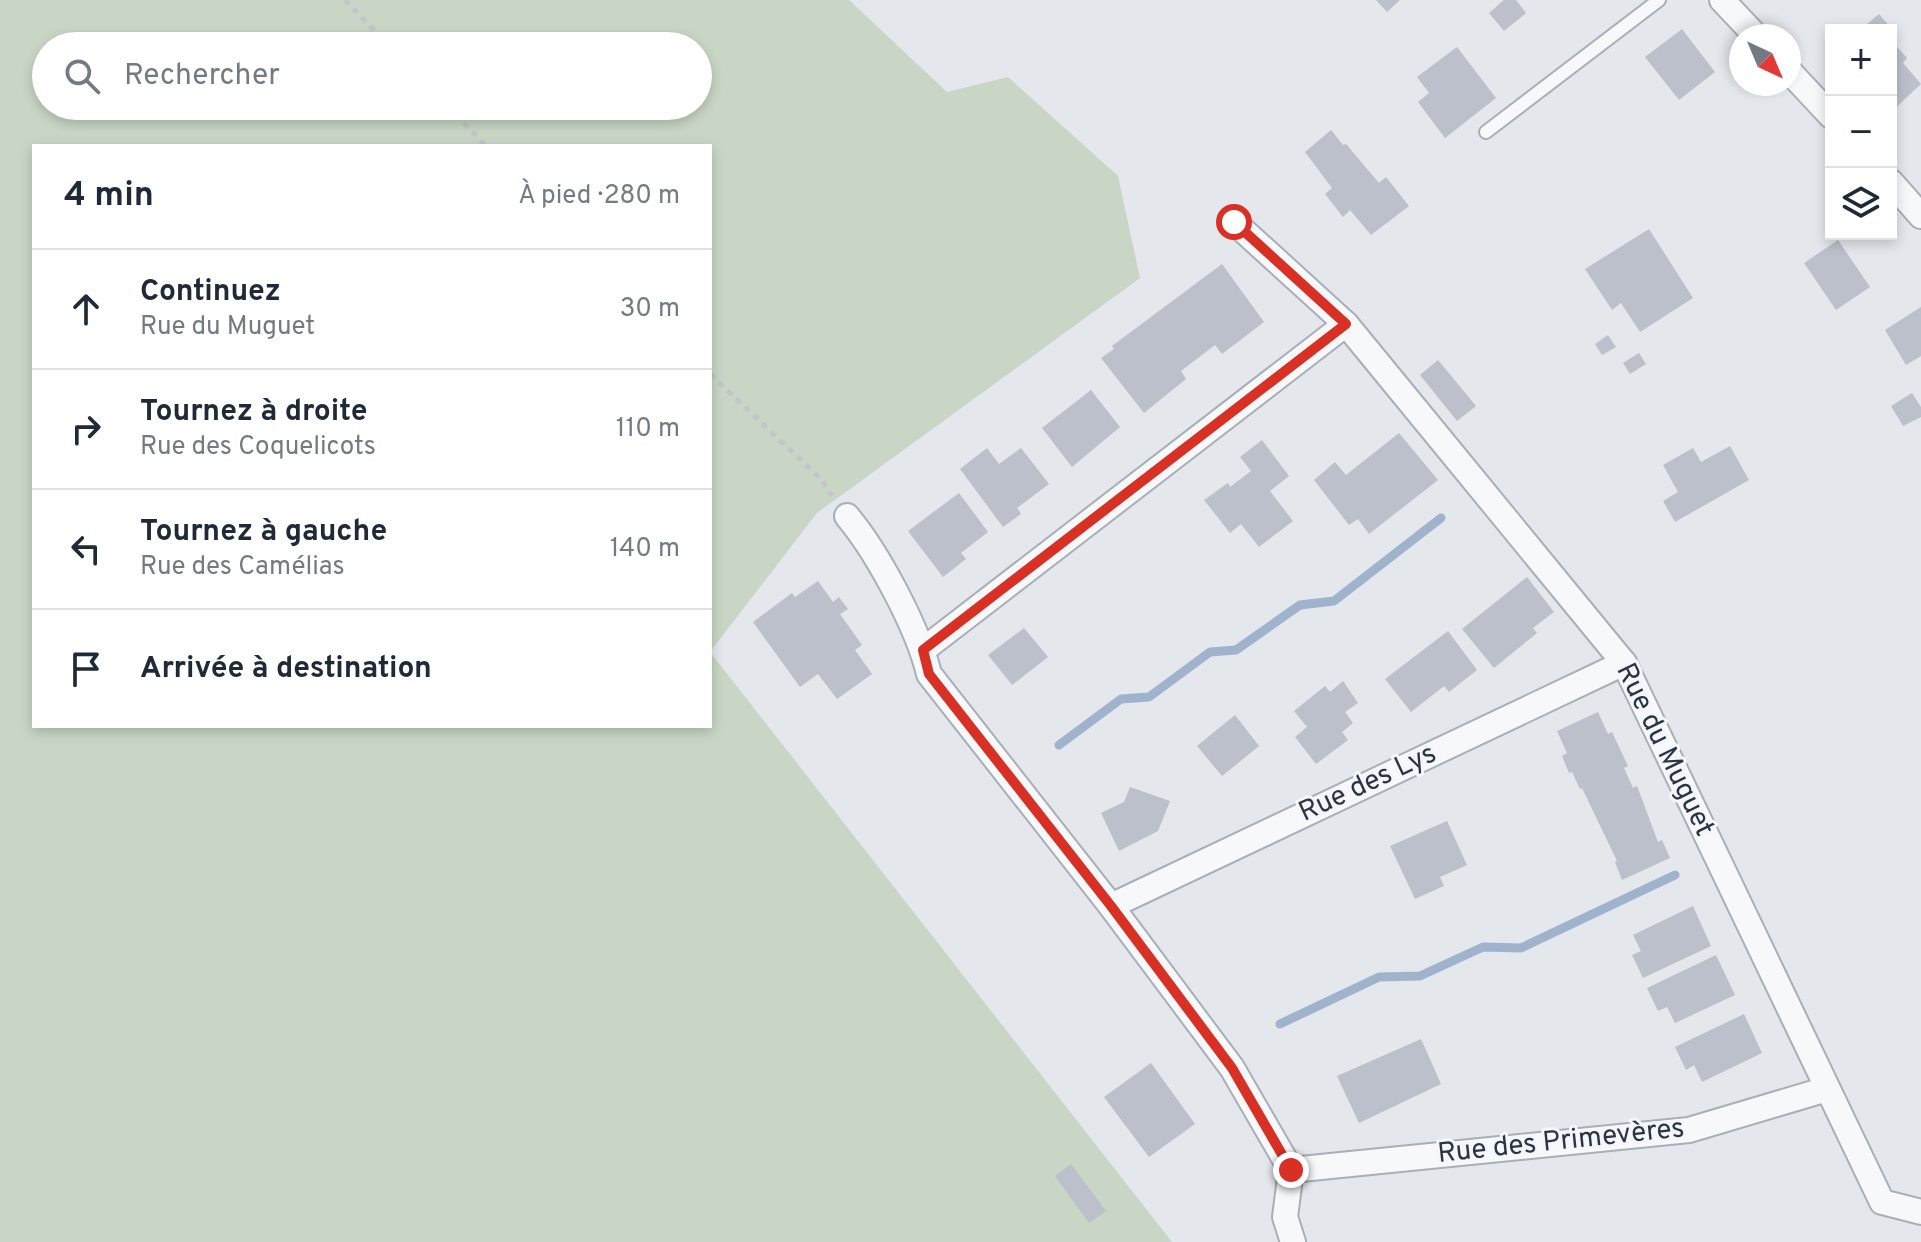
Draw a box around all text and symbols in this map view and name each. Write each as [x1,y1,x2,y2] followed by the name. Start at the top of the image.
[1729,24,1801,96] north arrow
[1825,24,1897,240] map controls
[1825,24,1897,96] button: +
[32,32,712,120] search box
[60,54,104,98] icon: search
[124,58,280,95] text: Rechercher
[1825,96,1897,168] button: −
[1825,168,1897,240] button: layers
[64,175,154,218] text: 4 min
[518,180,680,213] text: À pied · 280 m
[1216,204,1252,240] route start
[140,274,281,311] text: Continuez
[64,287,108,331] icon: ahead
[620,293,680,326] text: 30 m
[140,311,315,344] text: Rue du Muguet
[140,394,368,431] text: Tournez à droite
[64,407,108,451] icon: right
[616,413,680,446] text: 110 m
[140,431,376,464] text: Rue des Coquelicots
[140,514,387,551] text: Tournez à gauche
[64,527,108,571] icon: left
[610,533,680,566] text: 140 m
[140,551,345,584] text: Rue des Camélias
[64,647,108,691] icon: arrive
[140,651,432,688] text: Arrivée à destination
[1607,657,1721,843] street label: Rue du Muguet
[1293,736,1443,832] street label: Rue des Lys
[1436,1111,1686,1173] street label: Rue des Primevères
[1273,1152,1309,1188] route end

